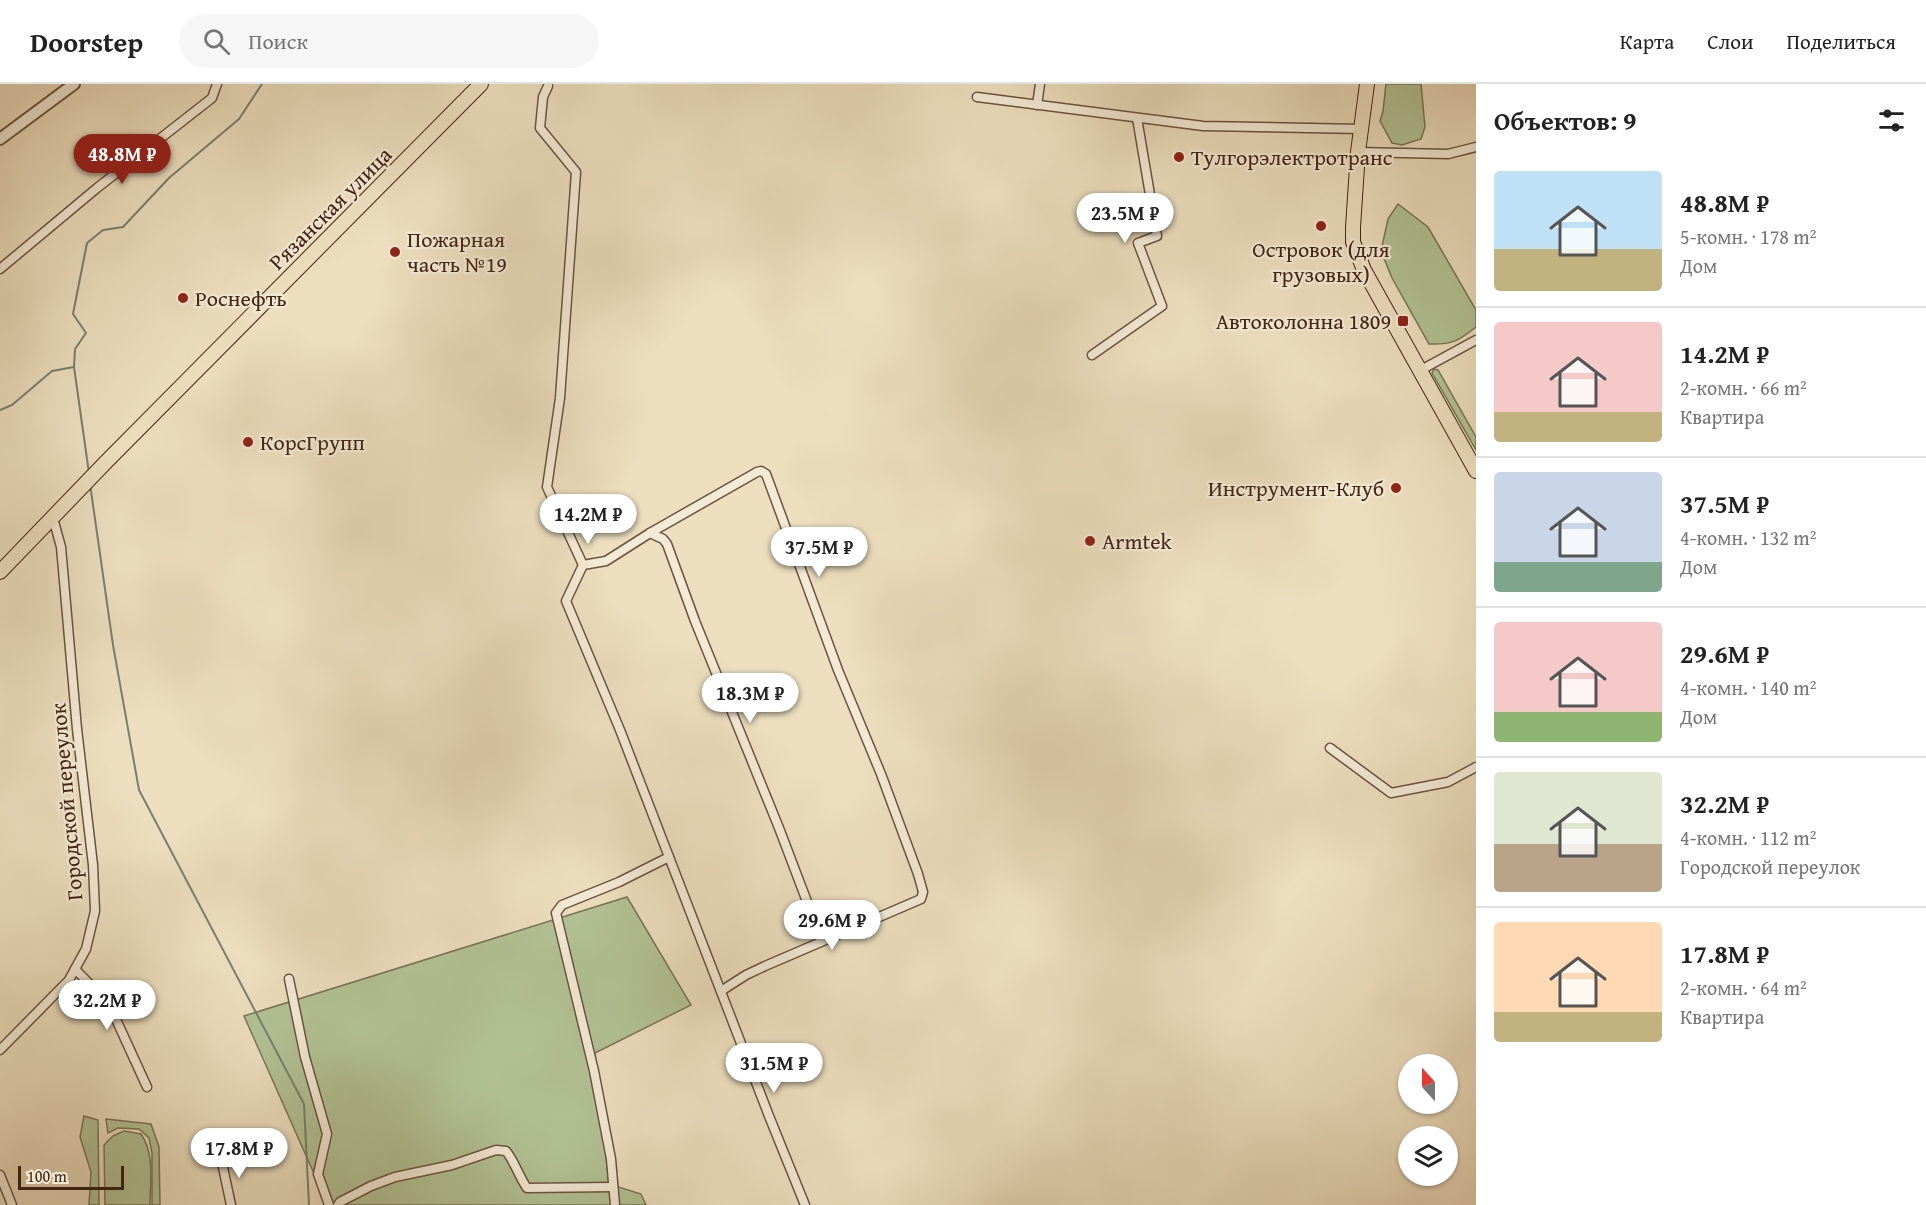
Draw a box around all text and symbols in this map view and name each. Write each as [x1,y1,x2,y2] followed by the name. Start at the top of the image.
[179,14,599,68] search box
[30,21,143,62] text: Doorstep
[200,25,233,58] icon: search
[248,25,308,57] text: Поиск
[1620,26,1674,57] text: Карта
[1707,26,1753,57] text: Слои
[1786,26,1896,57] text: Поделиться
[1494,101,1637,140] text: Объектов: 9
[1875,104,1908,137] icon: filters
[67,134,177,185] pin: 48.8M ₽
[88,139,156,168] text: 48.8M ₽
[261,139,399,277] street label: Рязанская улица
[1191,141,1393,173] place label: Тулгорэлектротранс
[1172,150,1186,164] marker: Тулгорэлектротранс
[1680,183,1769,222] text: 48.8M ₽
[1070,193,1180,244] pin: 23.5M ₽
[1542,195,1614,267] icon: home
[1091,198,1159,227] text: 23.5M ₽
[1314,219,1328,233] marker: Островок (для грузовых)
[1680,222,1816,251] text: 5-комн. · 178 m²
[407,223,507,280] place label: Пожарная часть №19
[1252,233,1390,290] place label: Островок (для грузовых)
[388,245,402,259] marker: Пожарная часть №19
[1680,251,1717,280] text: Дом
[195,282,287,314] place label: Роснефть
[176,291,190,305] marker: Роснефть
[1216,305,1391,337] place label: Автоколонна 1809
[1396,314,1410,328] marker: Автоколонна 1809
[1680,334,1769,373] text: 14.2M ₽
[1542,346,1614,418] icon: home
[1680,373,1807,402] text: 2-комн. · 66 m²
[1680,402,1764,431] text: Квартира
[260,426,365,458] place label: КорсГрупп
[241,435,255,449] marker: КорсГрупп
[1208,472,1384,504] place label: Инструмент-Клуб
[1389,481,1403,495] marker: Инструмент-Клуб
[1680,484,1769,523] text: 37.5M ₽
[533,494,643,545] pin: 14.2M ₽
[1542,496,1614,568] icon: home
[554,499,622,528] text: 14.2M ₽
[1680,523,1816,552] text: 4-комн. · 132 m²
[1102,525,1172,557] place label: Armtek
[764,527,874,578] pin: 37.5M ₽
[785,532,853,561] text: 37.5M ₽
[1083,534,1097,548] marker: Armtek
[1680,552,1717,581] text: Дом
[1680,634,1769,673] text: 29.6M ₽
[1542,646,1614,718] icon: home
[695,673,805,724] pin: 18.3M ₽
[1680,673,1816,702] text: 4-комн. · 140 m²
[716,678,784,707] text: 18.3M ₽
[41,701,91,902] street label: Городской переулок
[1680,702,1717,731] text: Дом
[1680,784,1769,823] text: 32.2M ₽
[1542,796,1614,868] icon: home
[1680,823,1816,852] text: 4-комн. · 112 m²
[1680,852,1860,881] text: Городской переулок
[777,900,887,951] pin: 29.6M ₽
[798,905,866,934] text: 29.6M ₽
[1680,934,1769,973] text: 17.8M ₽
[1542,946,1614,1018] icon: home
[1680,973,1807,1002] text: 2-комн. · 64 m²
[52,980,162,1031] pin: 32.2M ₽
[73,985,141,1014] text: 32.2M ₽
[1680,1002,1764,1031] text: Квартира
[719,1043,829,1094] pin: 31.5M ₽
[740,1048,808,1077] text: 31.5M ₽
[1398,1054,1458,1114] north arrow
[1398,1054,1458,1186] map controls
[1398,1126,1458,1186] button: layers
[184,1128,294,1179] pin: 17.8M ₽
[205,1133,273,1162] text: 17.8M ₽
[18,1163,124,1190] scale bar
[27,1164,67,1188] text: 100 m

